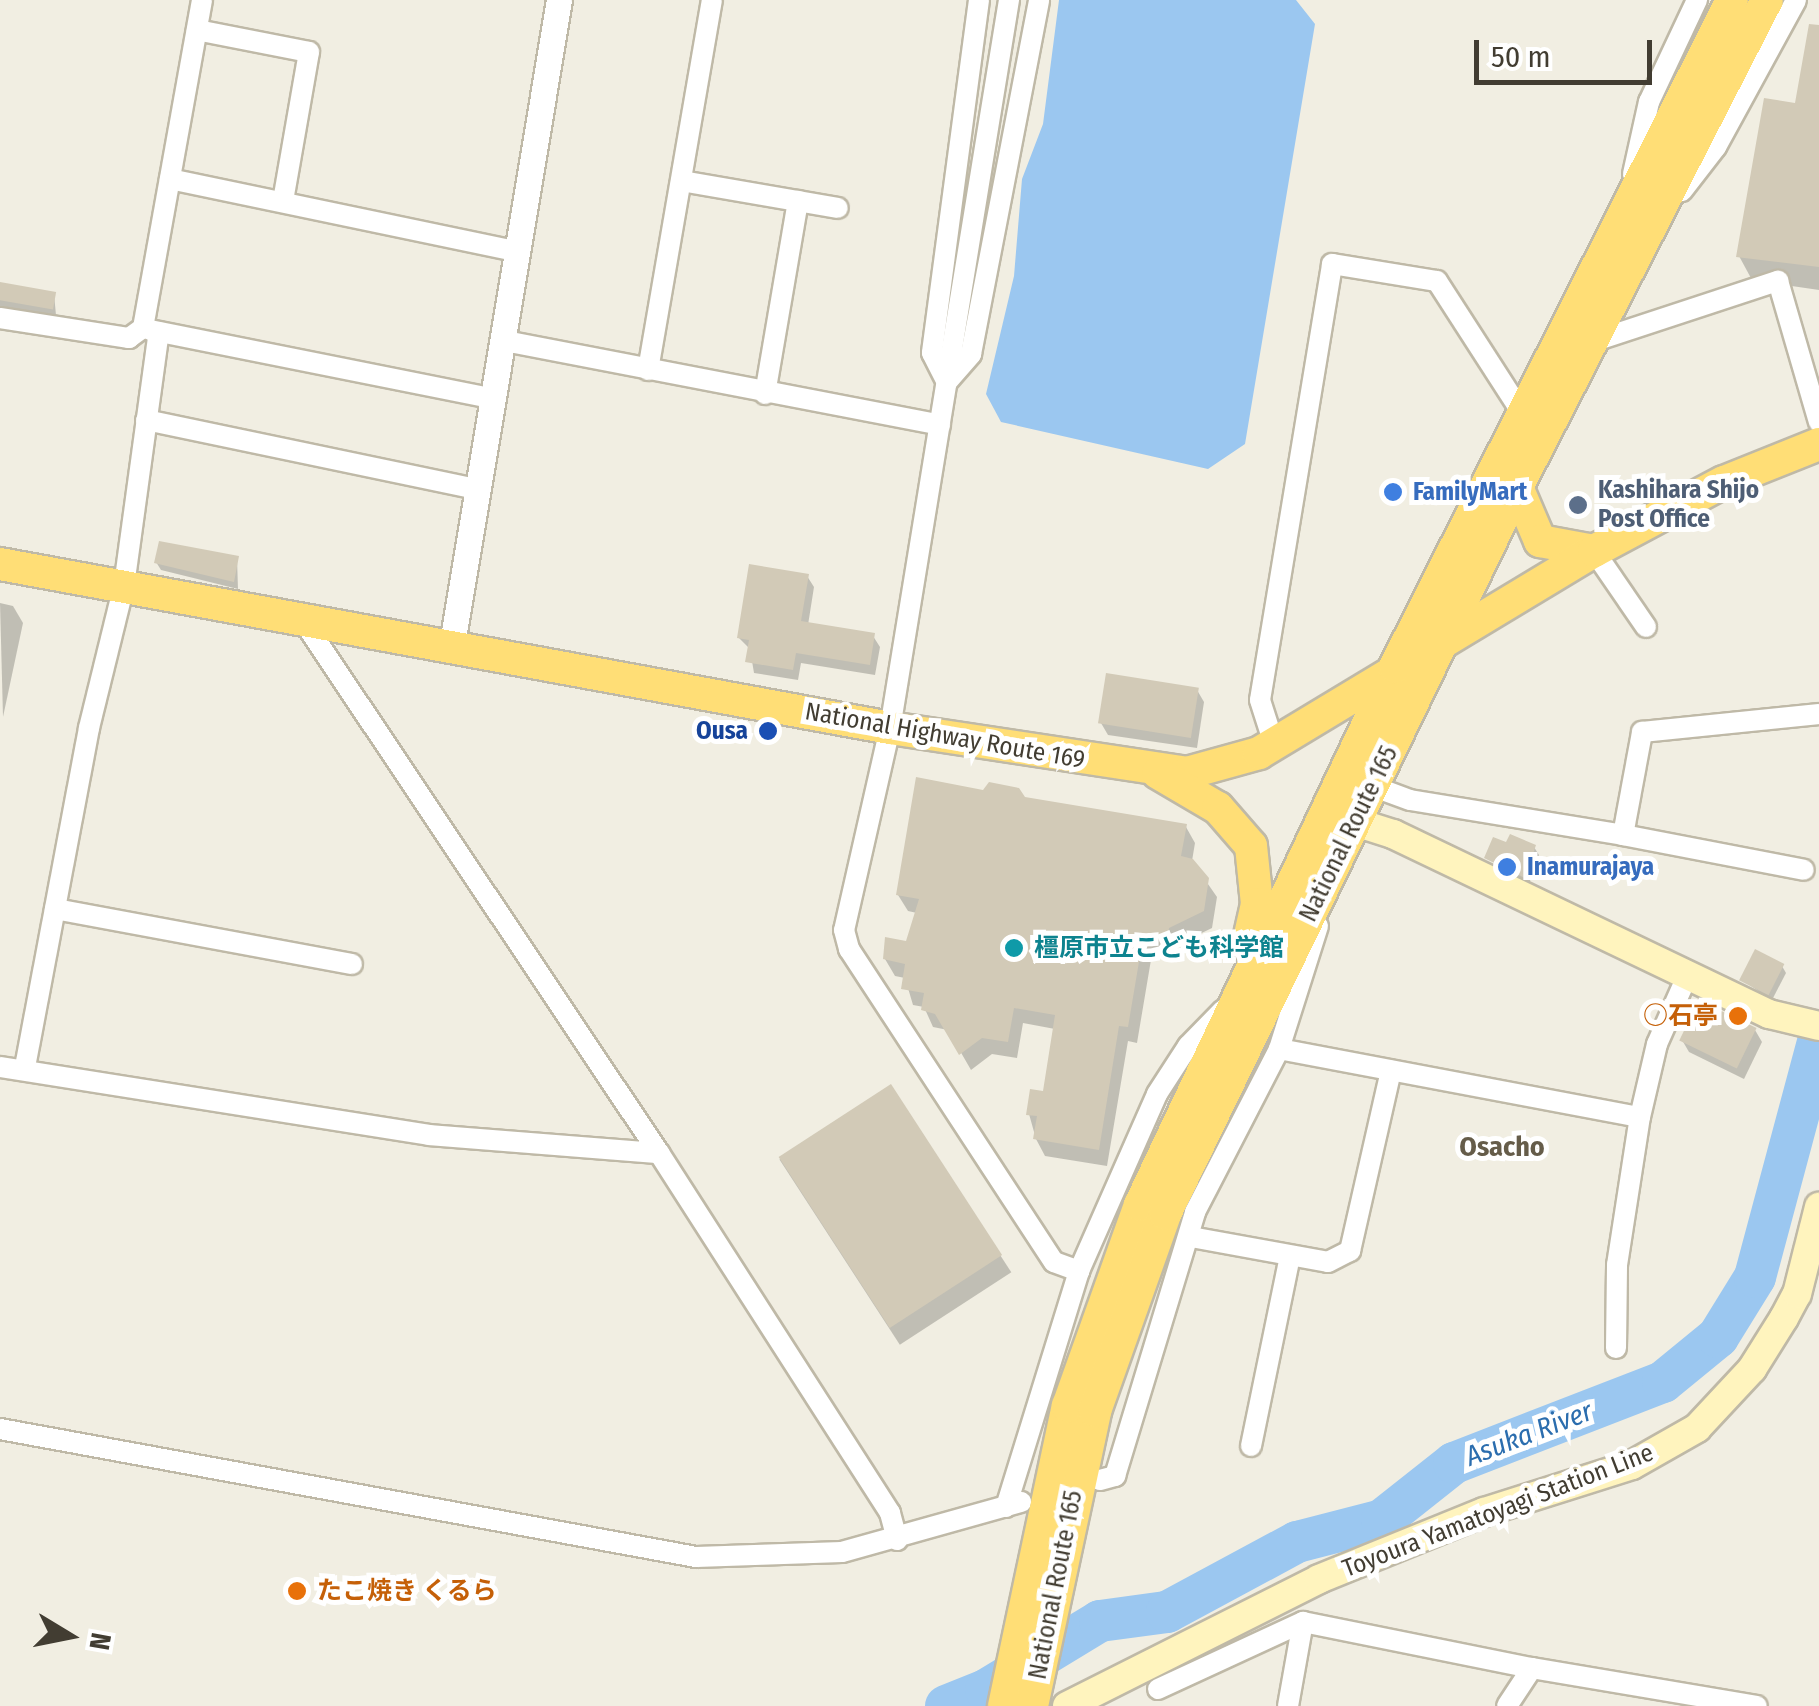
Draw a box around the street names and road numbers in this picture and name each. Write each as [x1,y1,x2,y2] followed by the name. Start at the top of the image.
[803,697,1087,775] street label: National Highway Route 169
[1294,741,1404,927] street label: National Route 165
[1338,1438,1658,1584] street label: Toyoura Yamatoyagi Station Line
[1023,1488,1089,1682] street label: National Route 165

